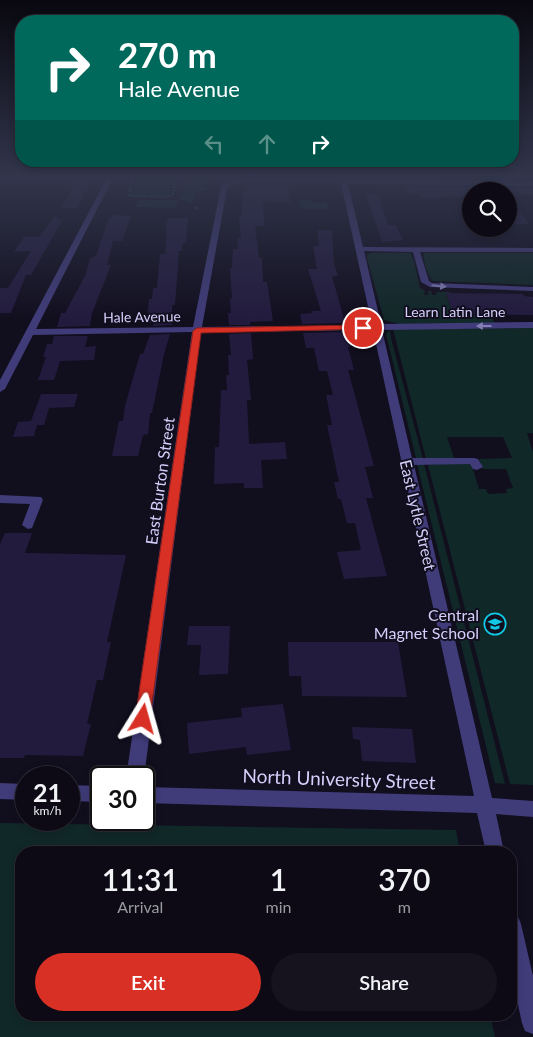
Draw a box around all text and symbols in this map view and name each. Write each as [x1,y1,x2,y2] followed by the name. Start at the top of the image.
[118,33,217,75] text: 270 m
[35,35,100,100] icon: right
[118,75,240,102] text: Hale Avenue
[200,130,228,158] icon: left
[253,130,281,158] icon: ahead
[306,130,334,158] icon: right
[462,182,517,237] map controls
[462,182,517,237] button: search
[431,282,447,290] one-way arrow
[405,303,505,320] street label: Learn Latin Lane
[103,307,181,326] street label: Hale Avenue
[342,307,384,349] pin
[349,314,377,342] icon: arrive
[476,322,492,330] one-way arrow
[141,416,178,546] street label: East Burton Street
[397,458,441,572] street label: East Lytle Street
[374,605,479,642] place label: Central Magnet School
[483,612,507,636] school or university icon: Central Magnet School
[116,692,168,744] position arrow
[242,764,436,793] street label: North University Street
[90,766,155,831] speed limit sign: 30
[33,777,62,807] text: 21
[33,803,62,818] text: km/h
[102,861,179,897] text: 11:31
[270,861,287,897] text: 1
[378,861,430,897] text: 370
[117,897,163,916] text: Arrival
[266,897,291,916] text: min
[398,897,411,916] text: m
[35,953,261,1011] button: Exit
[271,953,497,1011] button: Share

